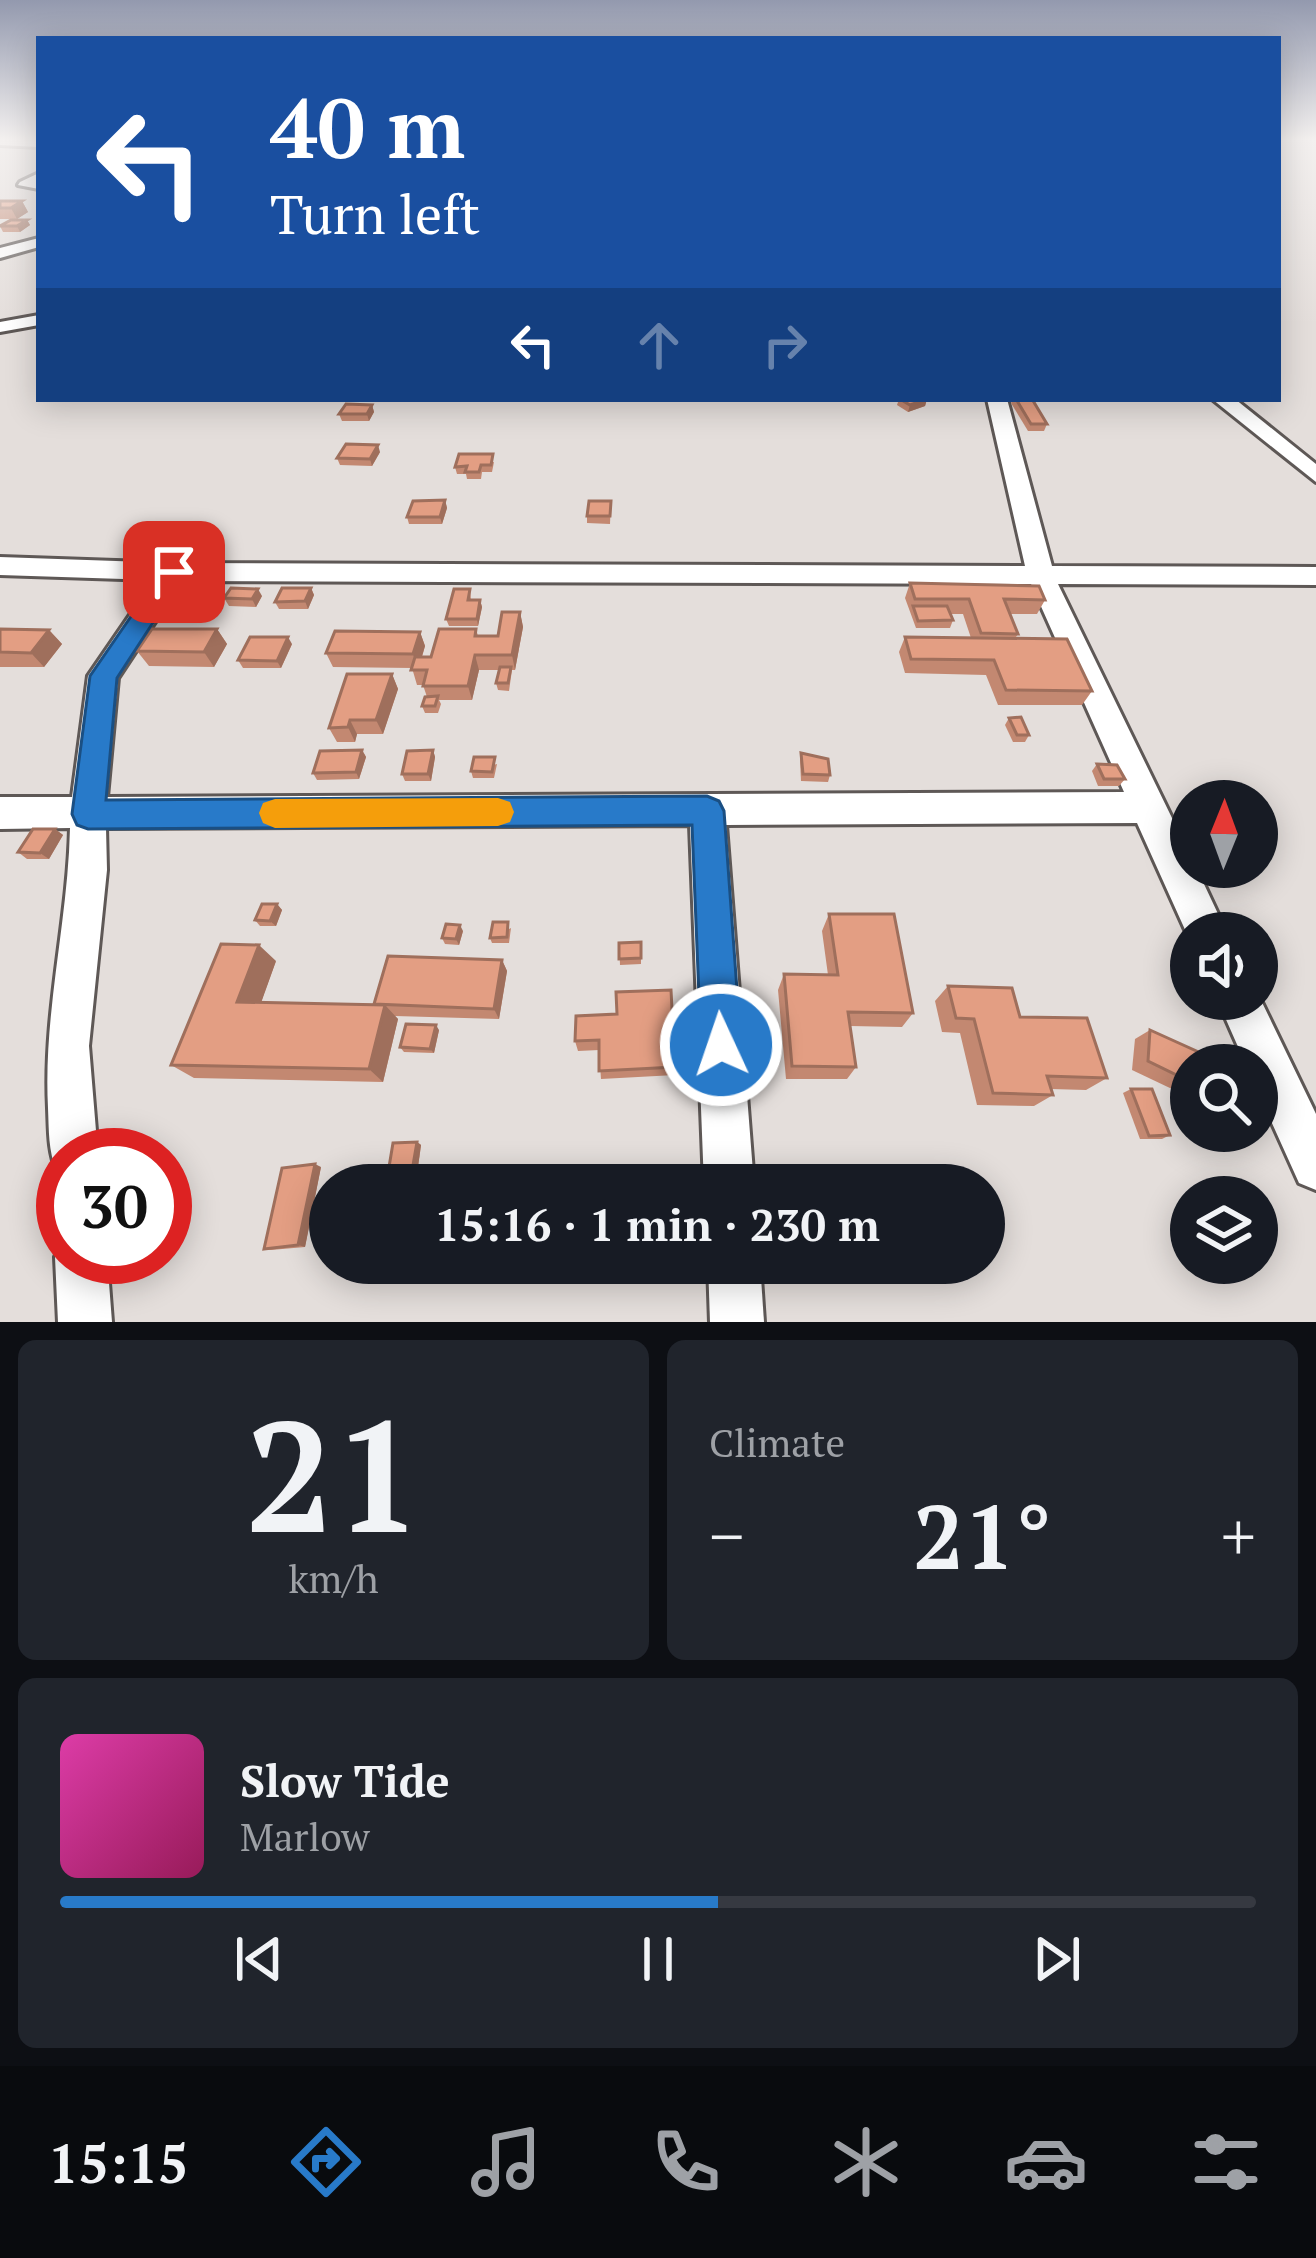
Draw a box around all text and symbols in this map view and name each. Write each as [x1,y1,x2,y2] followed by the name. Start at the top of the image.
[270,71,465,182] text: 40 m
[72,84,228,240] icon: left
[270,178,480,249] text: Turn left
[500,312,566,378] icon: left
[626,312,692,378] icon: ahead
[752,312,818,378] icon: right
[123,521,225,623] pin
[141,539,207,605] icon: arrive
[1170,780,1278,888] north arrow
[1170,780,1278,1284] map controls
[1170,912,1278,1020] button: sound
[658,982,784,1108] position arrow
[1170,1044,1278,1152] button: search
[36,1128,192,1284] speed limit sign: 30
[1170,1176,1278,1284] button: layers
[434,1194,880,1254] text: 15:16 · 1 min · 230 m
[245,1370,422,1577] text: 21
[709,1416,845,1468] text: Climate
[913,1475,1052,1595] text: 21°
[709,1491,744,1579] text: −
[1221,1491,1256,1579] text: +
[288,1552,379,1604] text: km/h
[240,1750,450,1810] text: Slow Tide
[240,1810,370,1862] text: Marlow
[226,1926,292,1992] icon: previous
[625,1926,691,1992] icon: pause
[1024,1926,1090,1992] icon: next
[284,2120,368,2204] icon: directions
[464,2120,548,2204] icon: music
[644,2120,728,2204] icon: phone
[824,2120,908,2204] icon: climate
[1004,2120,1088,2204] icon: car
[1184,2120,1268,2204] icon: filters
[48,2127,189,2198] text: 15:15

